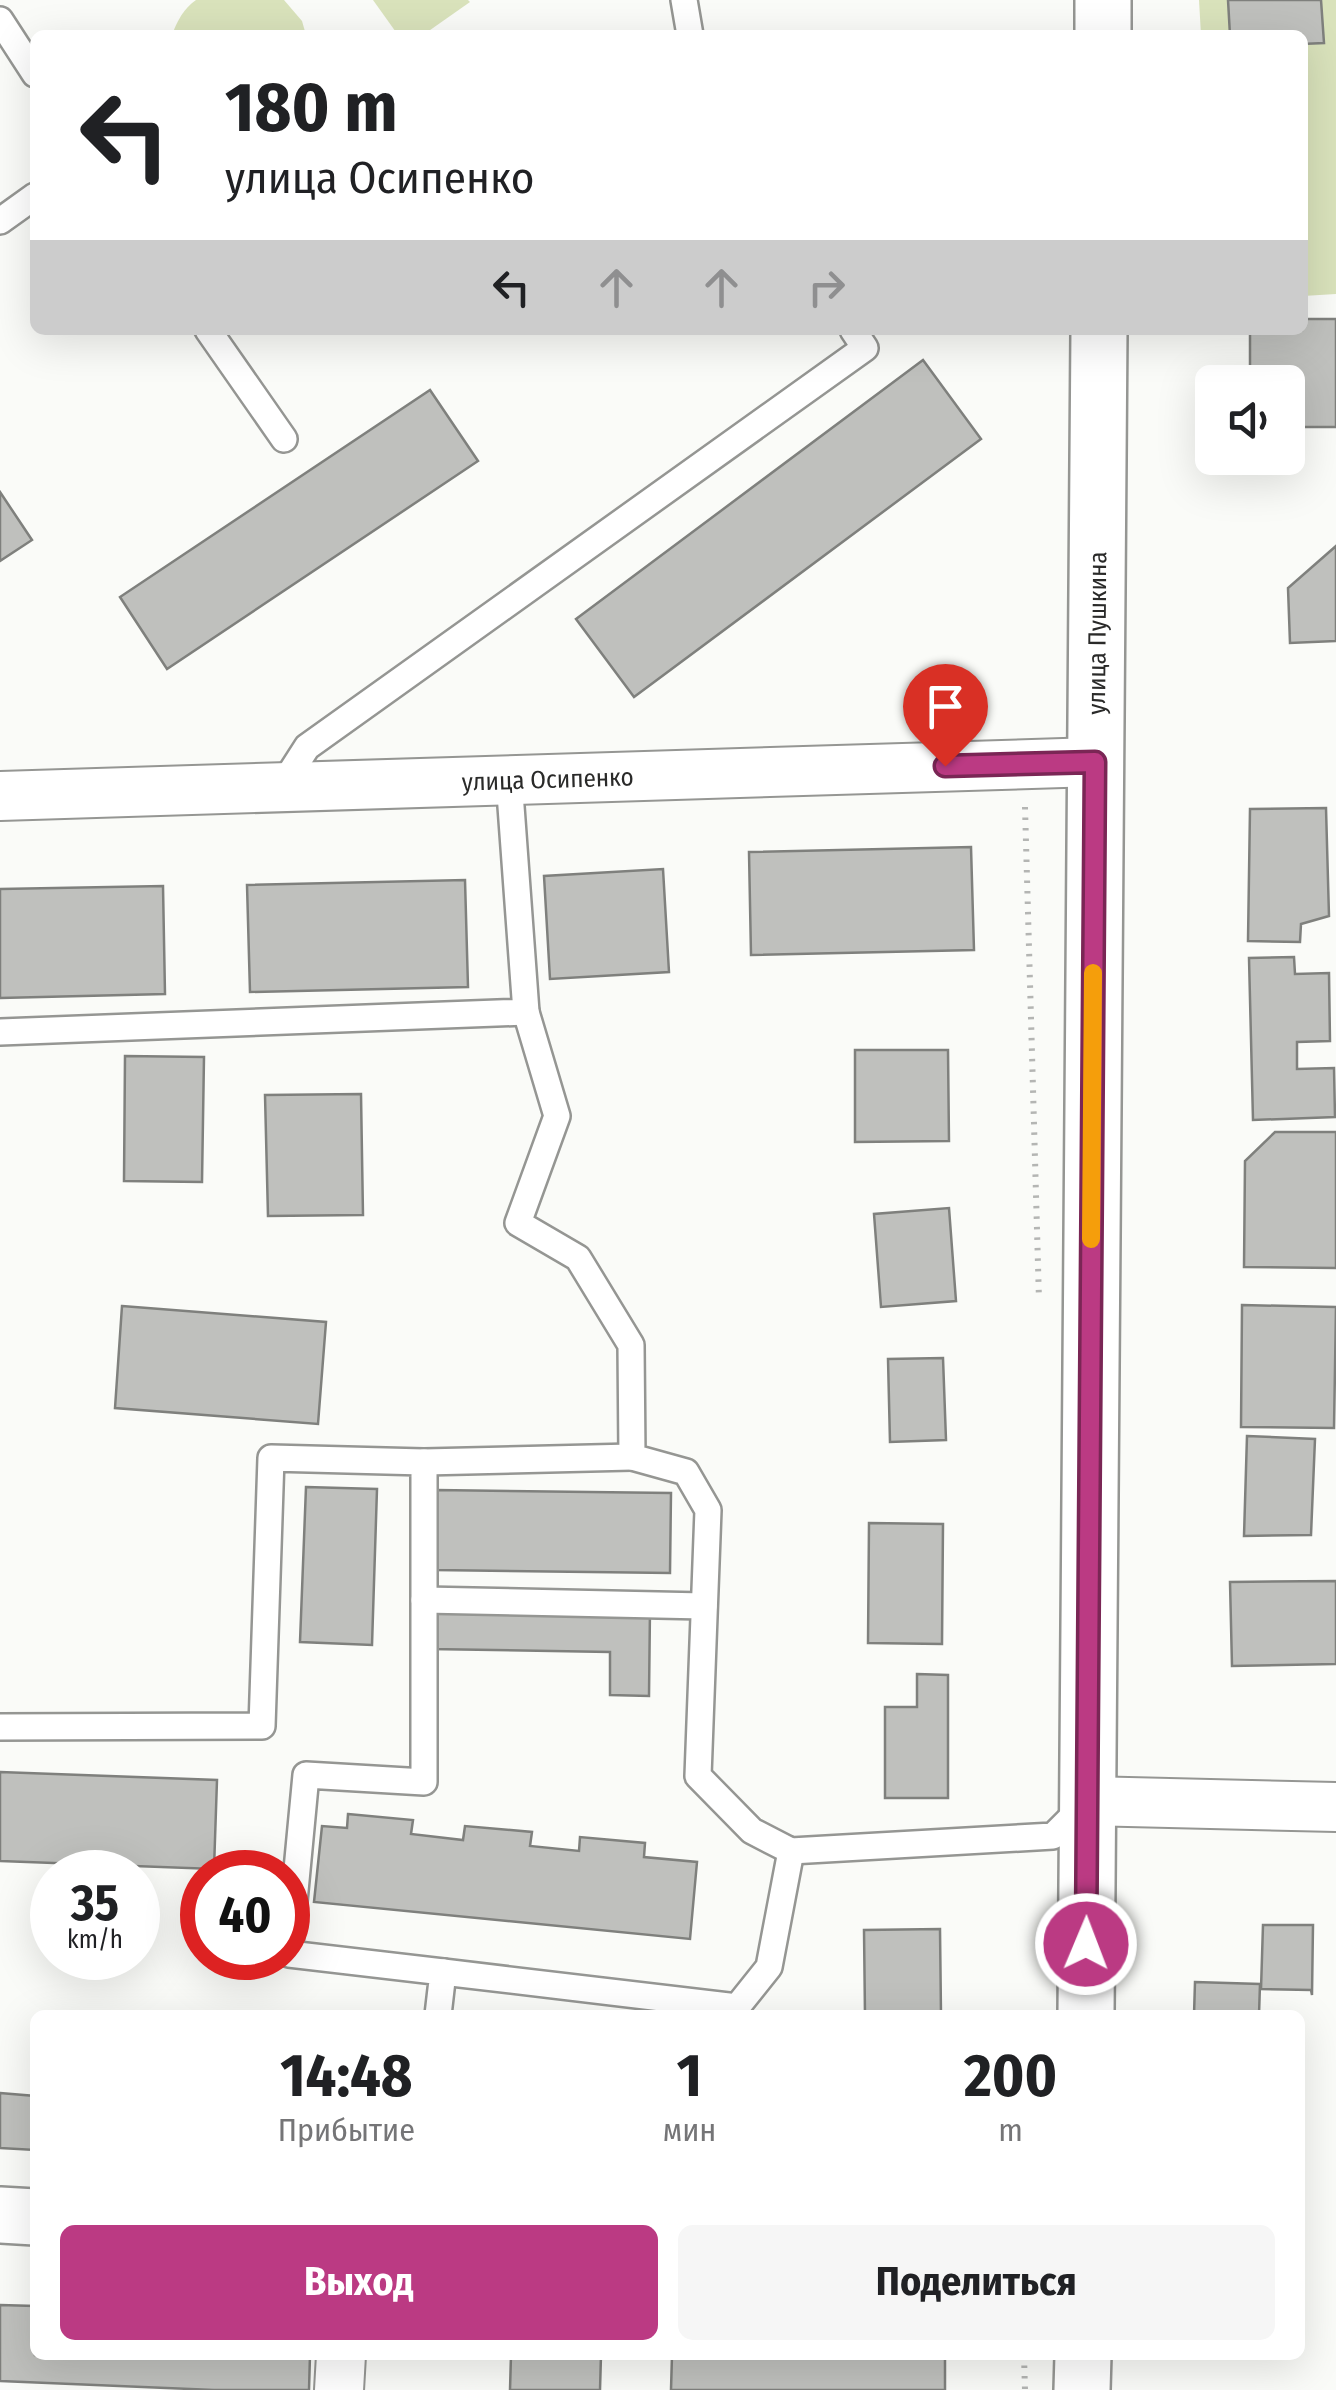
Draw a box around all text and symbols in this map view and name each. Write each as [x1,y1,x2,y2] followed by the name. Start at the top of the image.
[225,66,398,150] text: 180 m
[60,70,190,200] icon: left
[225,151,534,205] text: улица Осипенко
[484,260,539,315] icon: left
[589,260,644,315] icon: ahead
[694,260,749,315] icon: ahead
[799,260,854,315] icon: right
[1195,365,1305,475] map controls
[1195,365,1305,475] button: sound
[1082,551,1113,715] street label: улица Пушкина
[903,664,988,767] pin
[918,679,973,734] icon: arrive
[461,762,634,798] street label: улица Осипенко
[180,1850,310,1980] speed limit sign: 40
[71,1873,119,1933] text: 35
[1034,1892,1138,1996] position arrow
[67,1925,123,1955] text: km/h
[280,2040,412,2112] text: 14:48
[677,2040,702,2112] text: 1
[964,2040,1057,2112] text: 200
[278,2111,415,2149] text: Прибытие
[663,2111,716,2149] text: мин
[998,2111,1023,2149] text: m
[60,2225,658,2340] button: Выход
[678,2225,1275,2340] button: Поделиться

